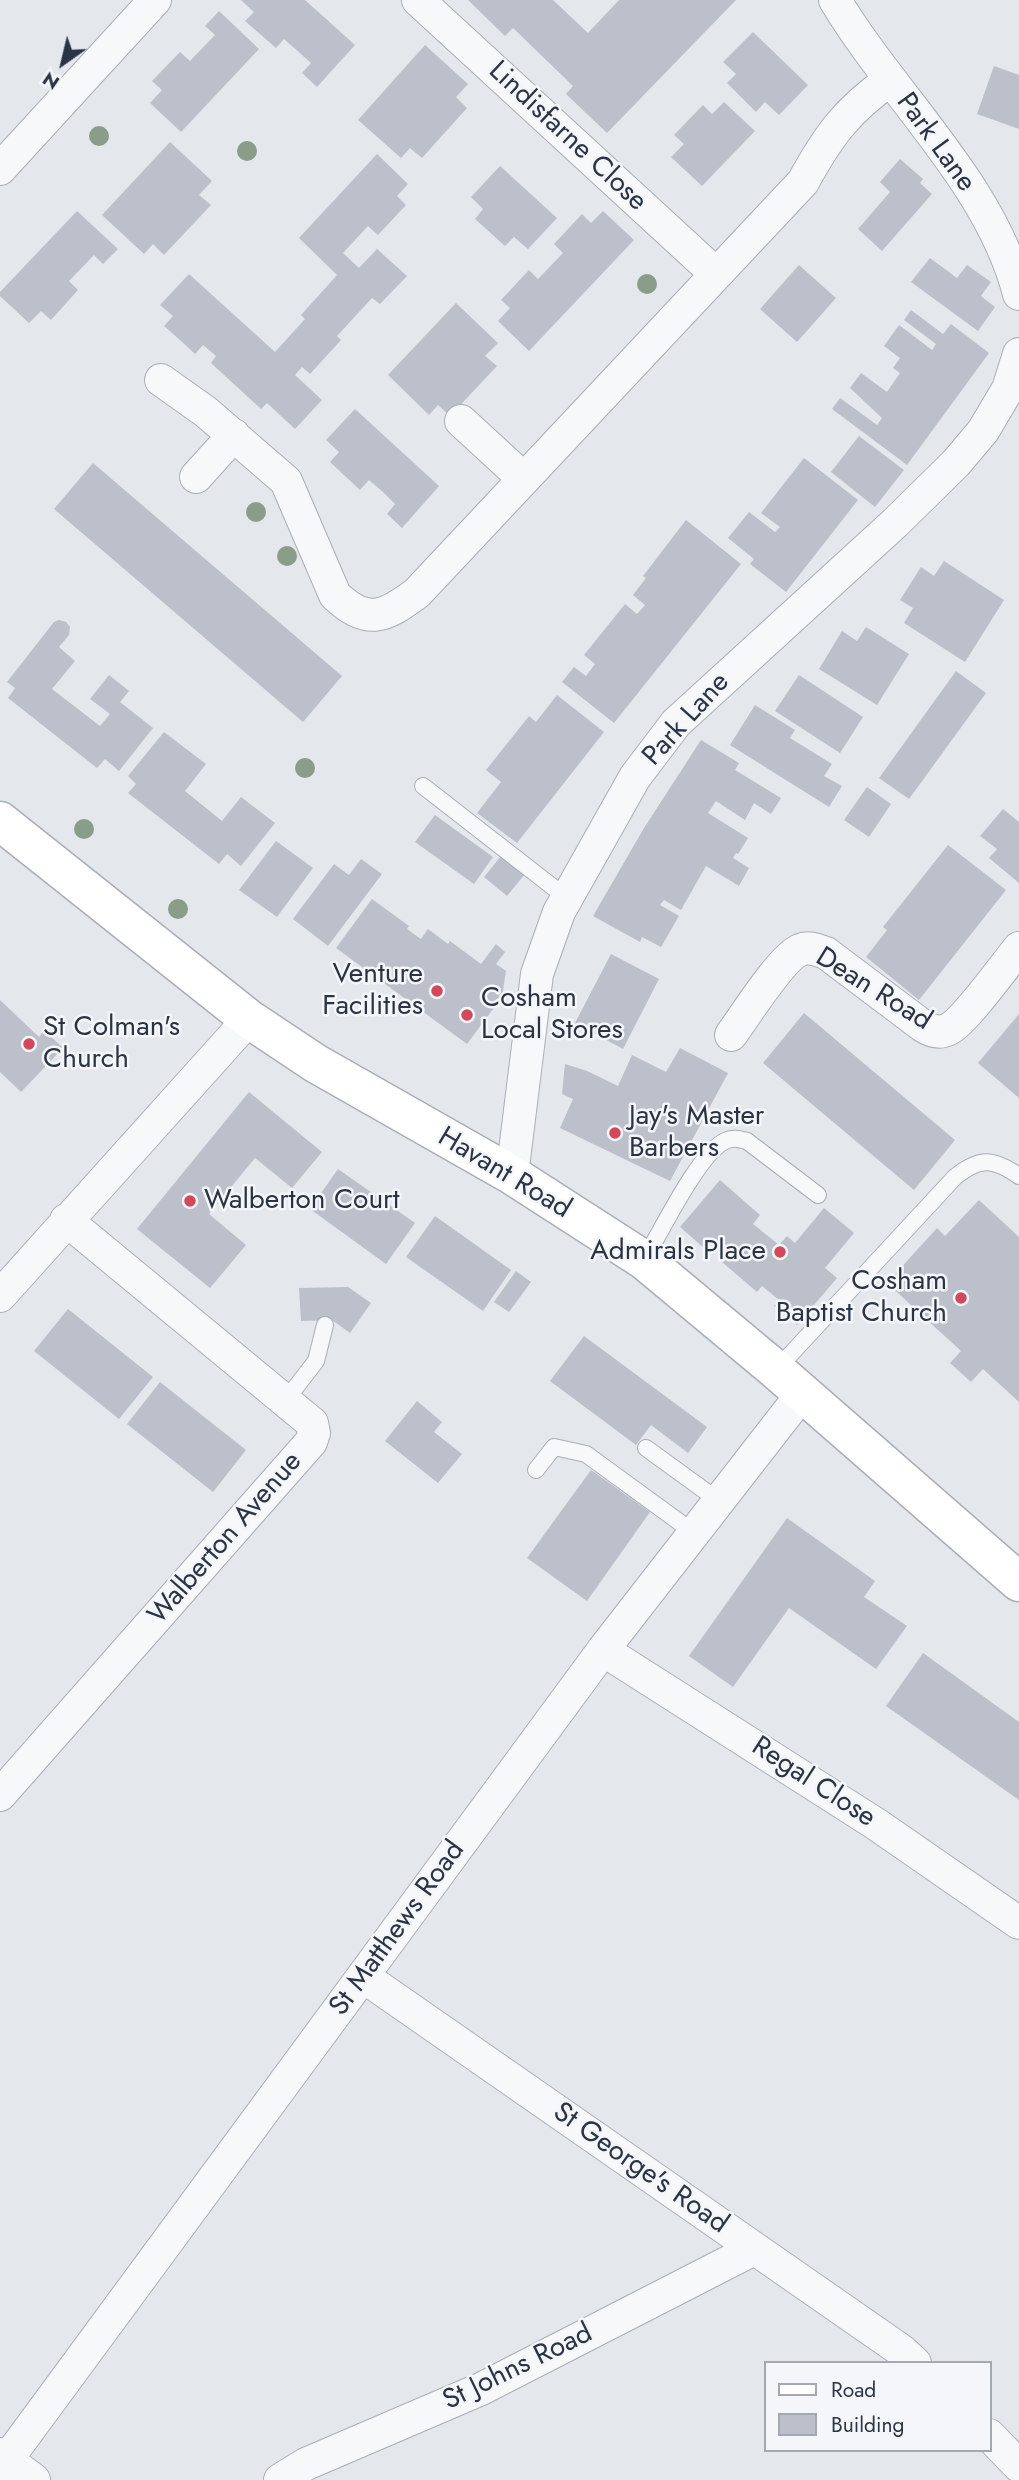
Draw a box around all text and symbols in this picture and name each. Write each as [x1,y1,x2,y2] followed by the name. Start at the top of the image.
[28,28,98,98] north arrow
[481,55,653,219] street label: Lindisfarne Close
[37,65,65,96] text: N
[888,87,982,199] street label: Park Lane
[637,667,737,773] street label: Park Lane
[809,941,937,1039] street label: Dean Road
[322,958,423,1024] place label: Venture Facilities
[481,982,623,1048] place label: Cosham Local Stores
[429,983,445,999] marker: Venture Facilities
[459,1007,475,1023] marker: Cosham Local Stores
[43,1011,180,1077] place label: St Colman's Church
[21,1036,37,1052] marker: St Colman's Church
[629,1100,764,1166] place label: Jay's Master Barbers
[431,1121,577,1227] street label: Havant Road
[607,1125,623,1141] marker: Jay's Master Barbers
[204,1184,399,1218] place label: Walberton Court
[182,1193,198,1209] marker: Walberton Court
[590,1235,766,1269] place label: Admirals Place
[772,1244,788,1260] marker: Admirals Place
[776,1265,947,1331] place label: Cosham Baptist Church
[953,1290,969,1306] marker: Cosham Baptist Church
[142,1446,310,1632] street label: Walberton Avenue
[745,1731,881,1835] street label: Regal Close
[323,1835,473,2023] street label: St Matthews Road
[546,2096,734,2242] street label: St George's Road
[438,2317,598,2419] street label: St Johns Road
[764,2361,991,2452] legend
[831,2375,876,2405] text: Road
[831,2410,904,2440] text: Building

